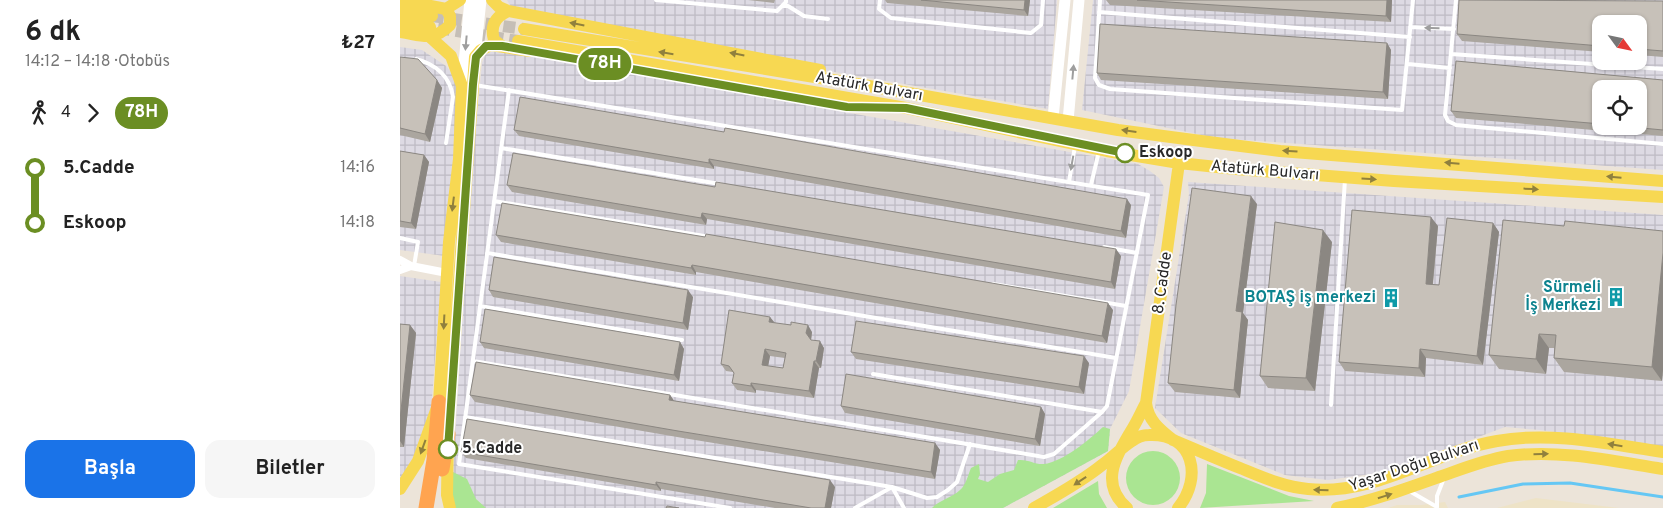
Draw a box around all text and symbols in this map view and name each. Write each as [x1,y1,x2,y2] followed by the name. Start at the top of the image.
[25,15,81,51] text: 6 dk
[1592,15,1648,70] north arrow
[1592,15,1647,135] map controls
[570,20,585,28] one-way arrow
[1424,24,1440,32] one-way arrow
[341,31,375,55] text: ₺27
[462,35,470,51] one-way arrow
[576,48,634,80] line badge: 78H
[657,48,673,56] one-way arrow
[729,50,745,58] one-way arrow
[25,52,170,72] text: 14:12 – 14:18 · Otobüs
[588,52,622,75] text: 78H
[1069,64,1077,80] one-way arrow
[814,68,924,106] street label: Atatürk Bulvarı
[1592,80,1647,135] button: locate
[25,99,53,127] icon: walk
[79,99,107,127] icon: forward
[125,101,158,124] text: 78H
[61,103,71,123] text: 4
[1121,127,1137,135] one-way arrow
[1115,143,1135,163] marker: Eskoop
[1139,143,1192,163] place label: Eskoop
[1282,147,1298,155] one-way arrow
[1068,155,1076,171] one-way arrow
[63,156,135,180] text: 5.Cadde
[1210,156,1320,186] street label: Atatürk Bulvarı
[340,158,375,178] text: 14:16
[1444,159,1460,167] one-way arrow
[1606,172,1622,180] one-way arrow
[1361,175,1377,183] one-way arrow
[1523,185,1539,193] one-way arrow
[449,197,457,213] one-way arrow
[63,211,126,235] text: Eskoop
[340,213,375,233] text: 14:18
[1149,251,1177,315] street label: 8. Cadde
[1525,278,1601,316] place label: Sürmeli İş Merkezi
[1605,286,1627,308] building icon: Sürmeli İş Merkezi
[1380,287,1402,309] building icon: BOTAŞ iş merkezi
[1244,288,1376,308] place label: BOTAŞ iş merkezi
[439,314,447,330] one-way arrow
[1346,436,1482,496] street label: Yaşar Doğu Bulvarı
[438,439,458,459] marker: 5.Cadde
[462,439,522,459] place label: 5.Cadde
[25,440,195,498] button: Başla
[205,440,375,498] button: Biletler
[419,440,427,455] one-way arrow
[1606,441,1622,449] one-way arrow
[1533,449,1549,457] one-way arrow
[1073,476,1087,486] one-way arrow
[1313,485,1329,493] one-way arrow
[1377,491,1392,499] one-way arrow

